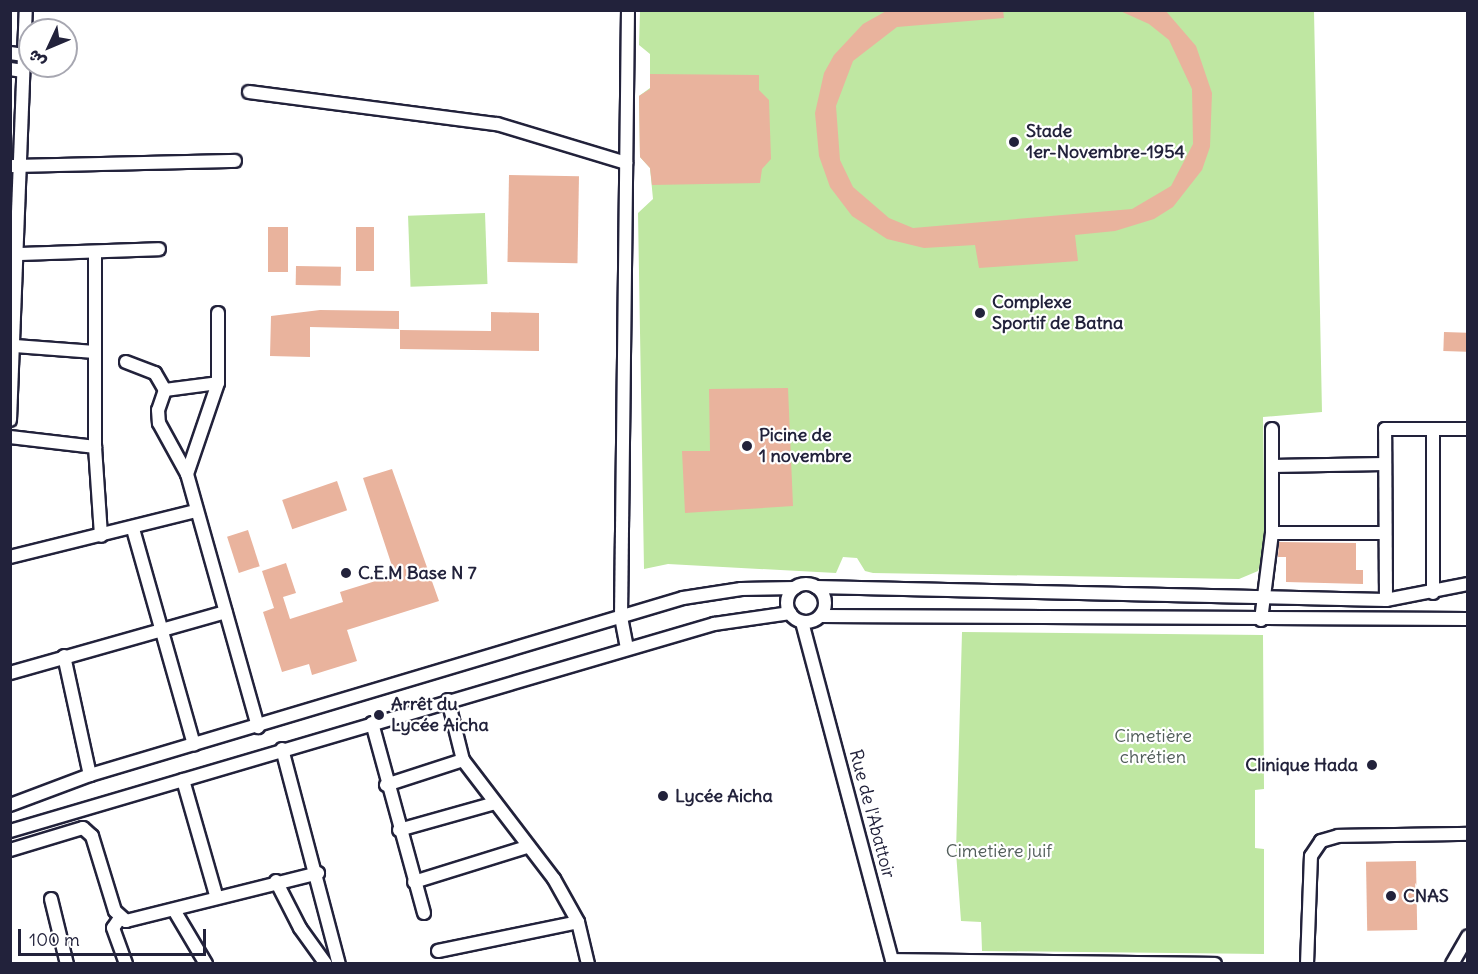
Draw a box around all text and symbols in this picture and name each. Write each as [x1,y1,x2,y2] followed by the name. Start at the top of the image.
[18,18,78,78] north arrow
[23,46,50,72] text: ش
[1026,121,1185,164] place label: Stade 1er-Novembre-1954
[1007,135,1021,149] marker: Stade 1er-Novembre-1954
[992,292,1123,334] place label: Complexe Sportif de Batna
[973,306,987,320] marker: Complexe Sportif de Batna
[759,425,852,468] place label: Picine de 1 novembre
[740,439,754,453] marker: Picine de 1 novembre
[358,562,477,584] place label: C.E.M Base N 7
[339,566,353,580] marker: C.E.M Base N 7
[391,694,489,736] place label: Arrêt du Lycée Aicha
[372,708,386,722] marker: Arrêt du Lycée Aicha
[1114,726,1192,768] park label: Cimetière chrétien
[844,747,900,881] street label: Rue de l'Abattoir
[1245,754,1358,776] place label: Clinique Hada
[1363,756,1381,774] marker: Clinique Hada
[675,785,773,807] place label: Lycée Aicha
[656,789,670,803] marker: Lycée Aicha
[946,840,1052,862] park label: Cimetière juif
[1403,885,1449,907] place label: CNAS
[1384,889,1398,903] marker: CNAS
[21,917,208,955] scale bar
[29,928,80,951] text: 100 m

